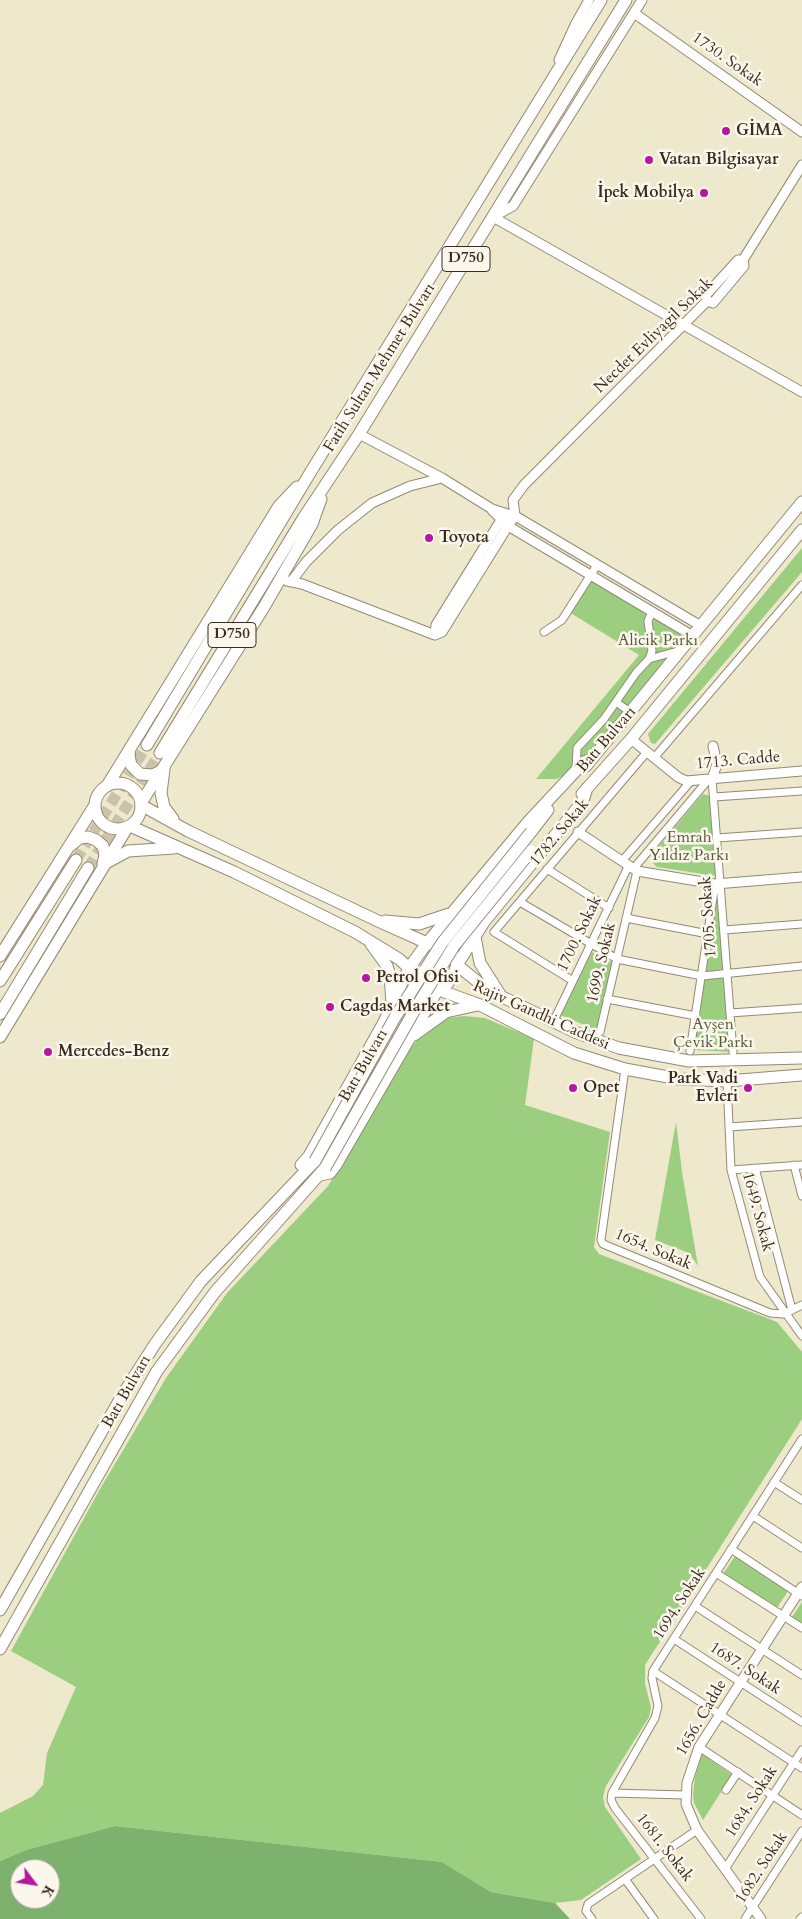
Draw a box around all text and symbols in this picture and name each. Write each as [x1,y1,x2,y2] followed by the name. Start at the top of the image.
[688,29,766,91] street label: 1730. Sokak
[736,121,783,141] place label: GİMA
[720,125,732,137] marker: GİMA
[659,150,778,170] place label: Vatan Bilgisayar
[643,154,655,166] marker: Vatan Bilgisayar
[598,183,694,203] place label: İpek Mobilya
[698,187,710,199] marker: İpek Mobilya
[442,246,490,272] road number: D750
[591,274,717,398] street label: Necdet Evliyagil Sokak
[320,280,440,456] street label: Fatih Sultan Mehmet Bulvarı
[439,528,489,548] place label: Toyota
[423,532,435,544] marker: Toyota
[208,622,256,648] road number: D750
[618,631,698,651] park label: Alicik Parkı
[573,703,641,777] street label: Batı Bulvarı
[695,748,781,774] street label: 1713. Cadde
[526,795,594,871] street label: 1782. Sokak
[649,828,729,866] park label: Emrah Yıldız Parkı
[697,876,721,958] street label: 1705. Sokak
[553,893,607,975] street label: 1700. Sokak
[583,921,621,1005] street label: 1699. Sokak
[376,968,459,988] place label: Petrol Ofisi
[360,972,372,984] marker: Petrol Ofisi
[470,977,612,1055] street label: Rajiv Gandhi Caddesi
[340,997,450,1017] place label: Cagdas Market
[324,1001,336,1013] marker: Cagdas Market
[673,1015,753,1053] park label: Ayşen Çevik Parkı
[336,1026,392,1106] street label: Batı Bulvarı
[58,1042,169,1062] place label: Mercedes-Benz
[42,1046,54,1058] marker: Mercedes-Benz
[668,1069,738,1107] place label: Park Vadi Evleri
[583,1078,619,1098] place label: Opet
[567,1082,579,1094] marker: Opet
[742,1082,754,1094] marker: Park Vadi Evleri
[737,1170,777,1254] street label: 1649. Sokak
[612,1225,694,1275] street label: 1654. Sokak
[99,1352,155,1432] street label: Batı Bulvarı
[650,1564,710,1644] street label: 1694. Sokak
[705,1639,785,1699] street label: 1687. Sokak
[673,1677,731,1759] street label: 1656. Cadde
[722,1762,782,1842] street label: 1684. Sokak
[631,1810,697,1886] street label: 1681. Sokak
[732,1828,792,1908] street label: 1682. Sokak
[10,1859,60,1909] north arrow
[36,1882,58,1901] text: K

